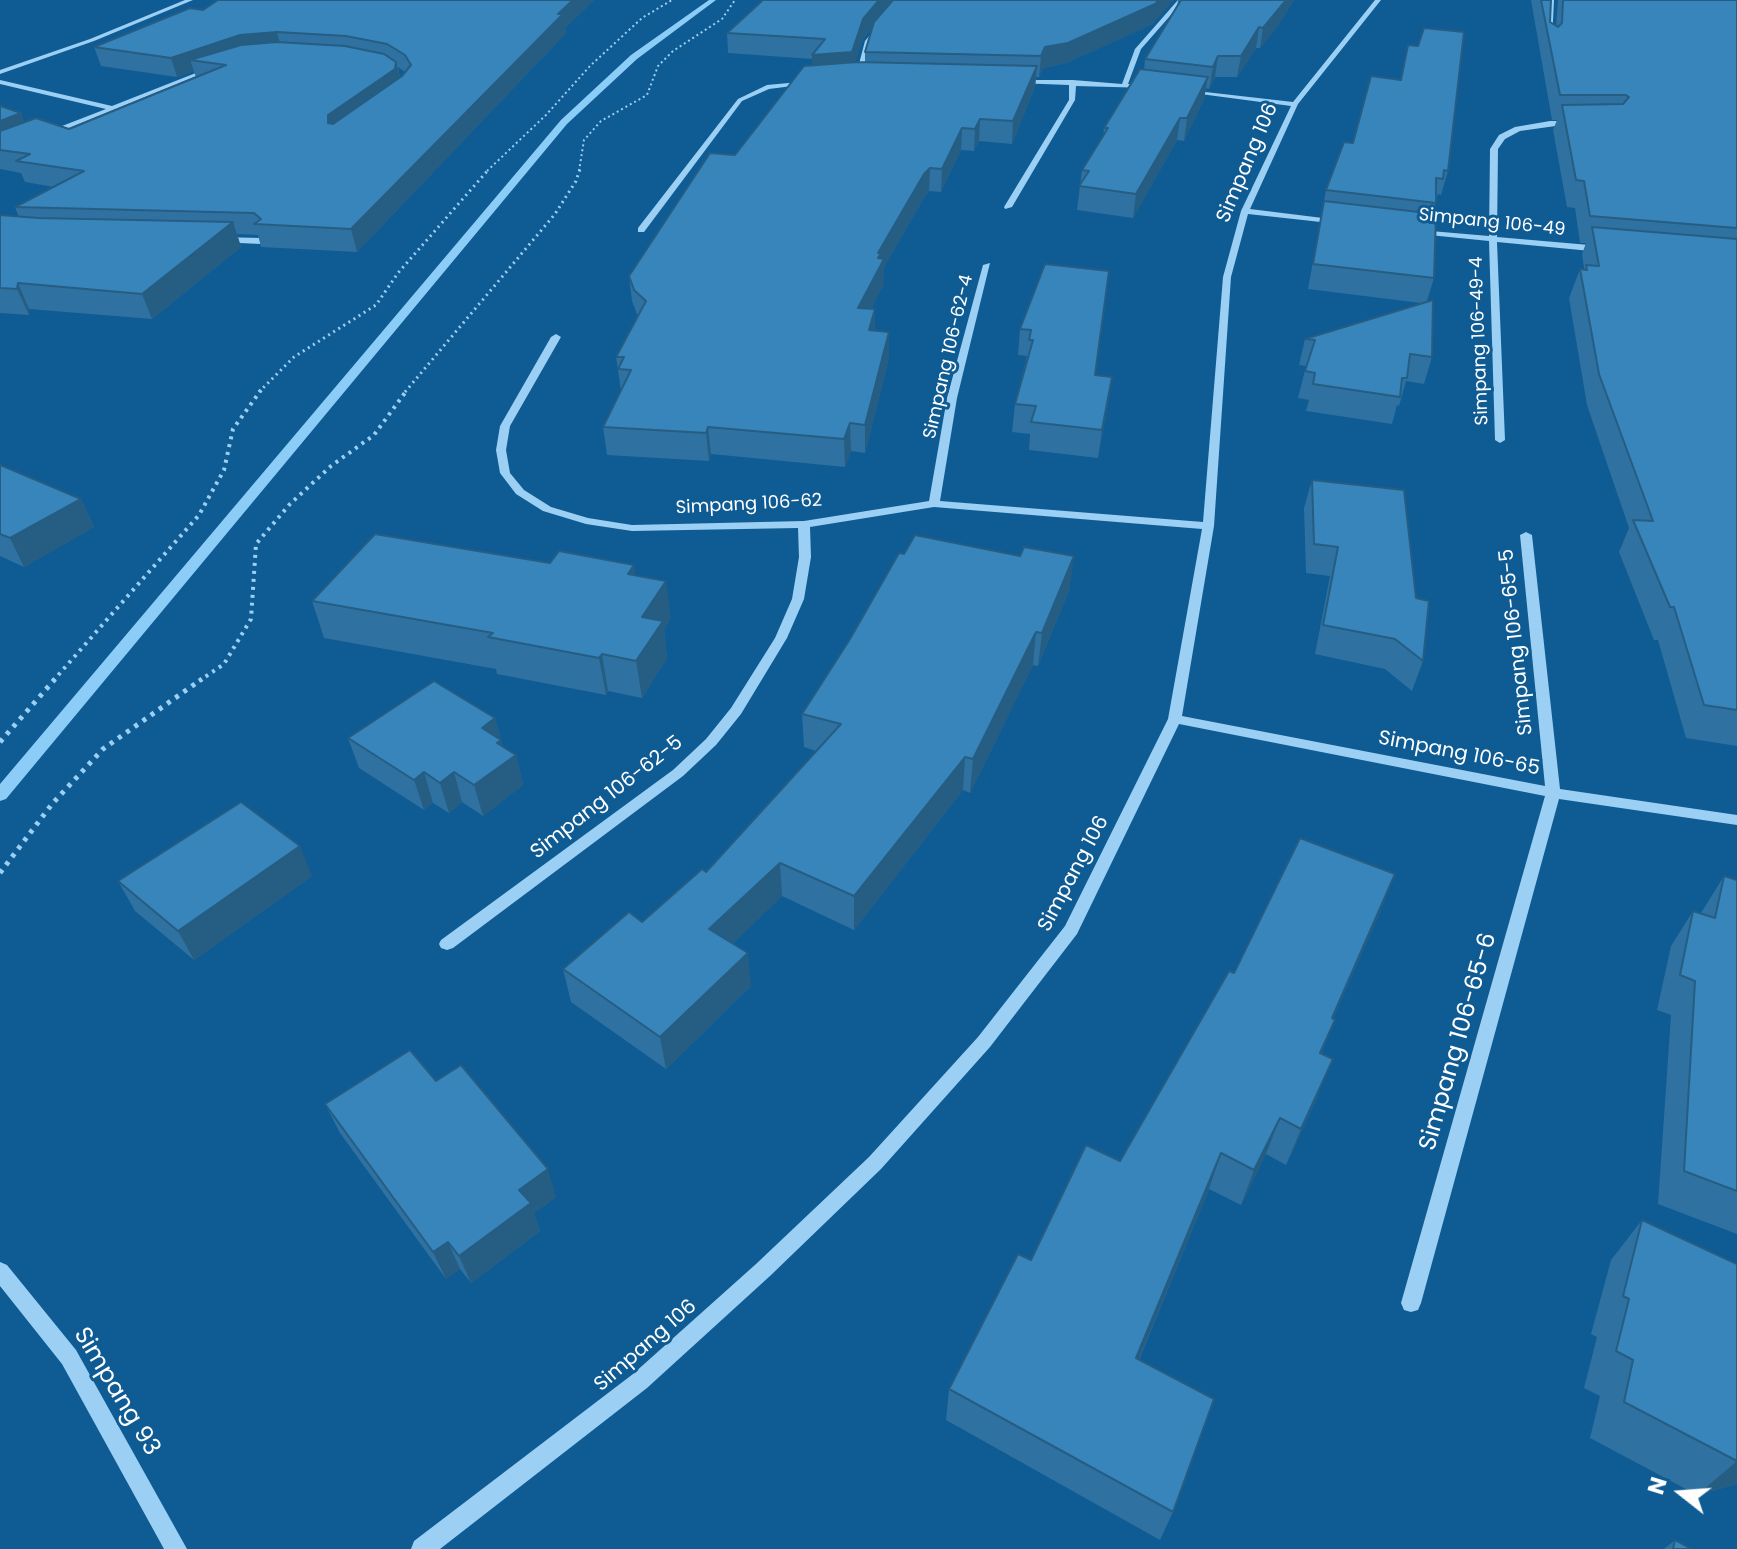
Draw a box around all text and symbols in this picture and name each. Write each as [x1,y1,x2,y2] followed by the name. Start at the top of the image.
[1212,100,1284,226] street label: Simpang 106
[1418,205,1566,241] street label: Simpang 106-49
[1466,256,1494,426] street label: Simpang 106-49-4
[920,273,978,441] street label: Simpang 106-62-4
[675,490,823,520] street label: Simpang 106-62
[1495,548,1539,736] street label: Simpang 106-65-5
[1376,727,1542,781] street label: Simpang 106-65
[526,731,688,865] street label: Simpang 106-62-5
[1033,812,1115,936] street label: Simpang 106
[1414,930,1504,1154] street label: Simpang 106-65-6
[590,1295,702,1397] street label: Simpang 106
[66,1323,166,1461] street label: Simpang 93
[1641,1453,1721,1533] north arrow
[1640,1473,1675,1498] text: N

